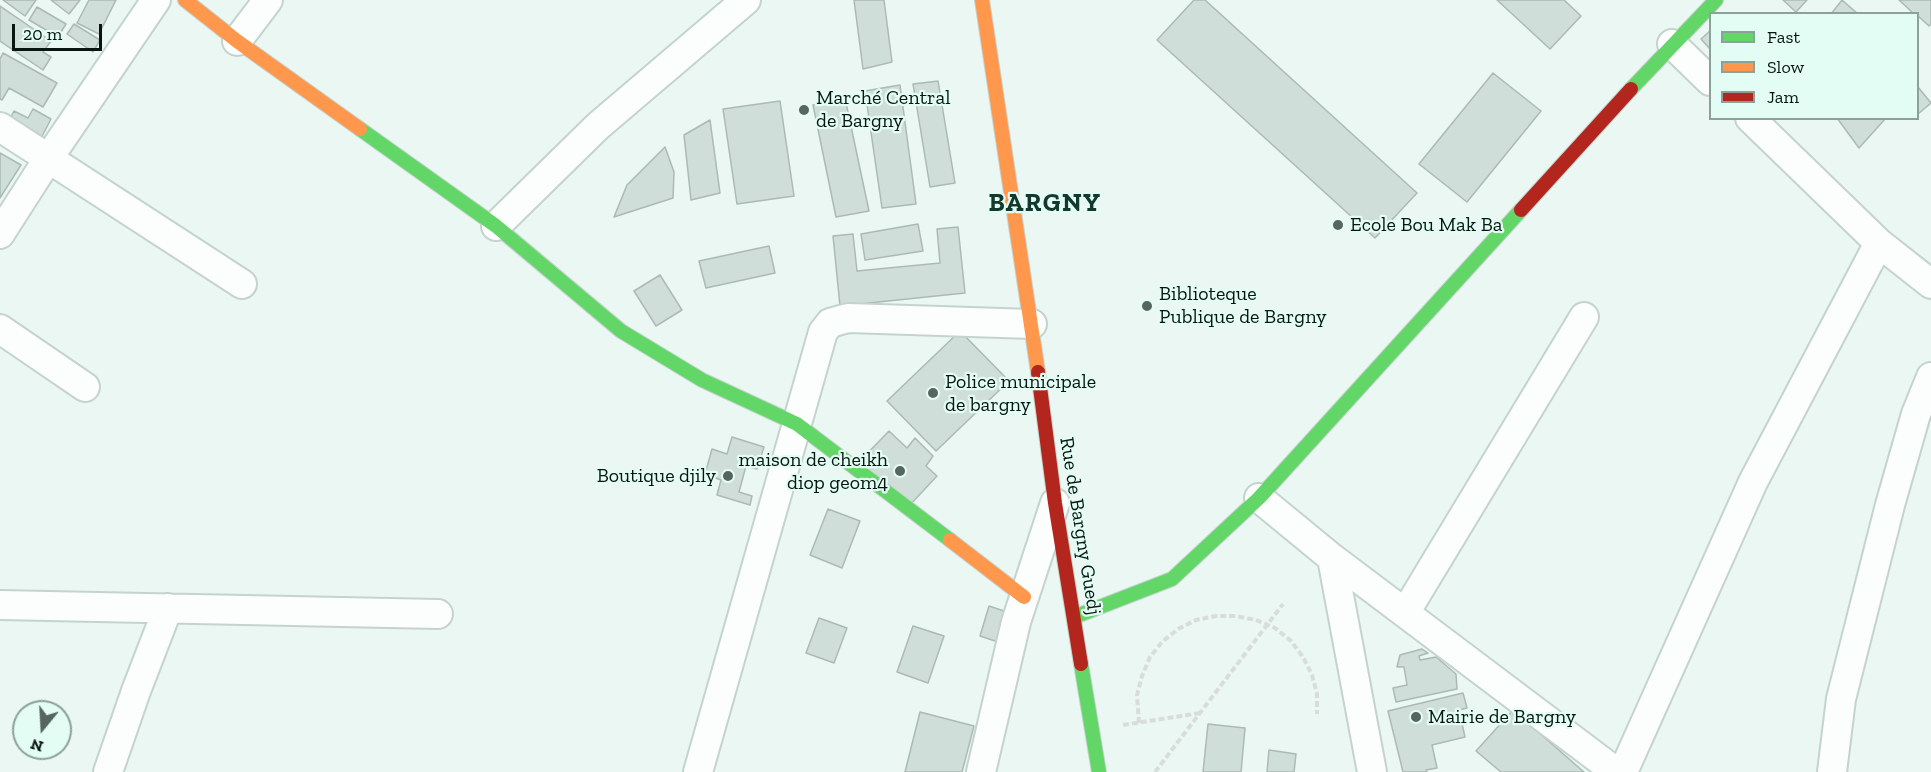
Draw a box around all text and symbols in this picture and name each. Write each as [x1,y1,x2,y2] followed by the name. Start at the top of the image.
[15,12,105,50] scale bar
[1709,12,1919,120] legend
[23,23,62,45] text: 20 m
[1767,26,1800,48] text: Fast
[1767,56,1804,78] text: Slow
[816,86,950,133] place label: Marché Central de Bargny
[1767,86,1799,108] text: Jam
[797,103,811,117] marker: Marché Central de Bargny
[988,188,1102,220] district label: BARGNY
[1350,213,1502,237] place label: Ecole Bou Mak Ba
[1331,218,1345,232] marker: Ecole Bou Mak Ba
[1159,282,1326,329] place label: Biblioteque Publique de Bargny
[1140,299,1154,313] marker: Biblioteque Publique de Bargny
[945,370,1096,417] place label: Police municipale de bargny
[926,386,940,400] marker: Police municipale de bargny
[1054,435,1106,617] street label: Rue de Bargny Guedj
[739,448,888,495] place label: maison de cheikh diop geom4
[597,464,716,488] place label: Boutique djily
[893,464,907,478] marker: maison de cheikh diop geom4
[721,469,735,483] marker: Boutique djily
[12,700,72,760] north arrow
[1428,705,1576,729] place label: Mairie de Bargny
[1409,710,1423,724] marker: Mairie de Bargny
[28,735,46,757] text: N

